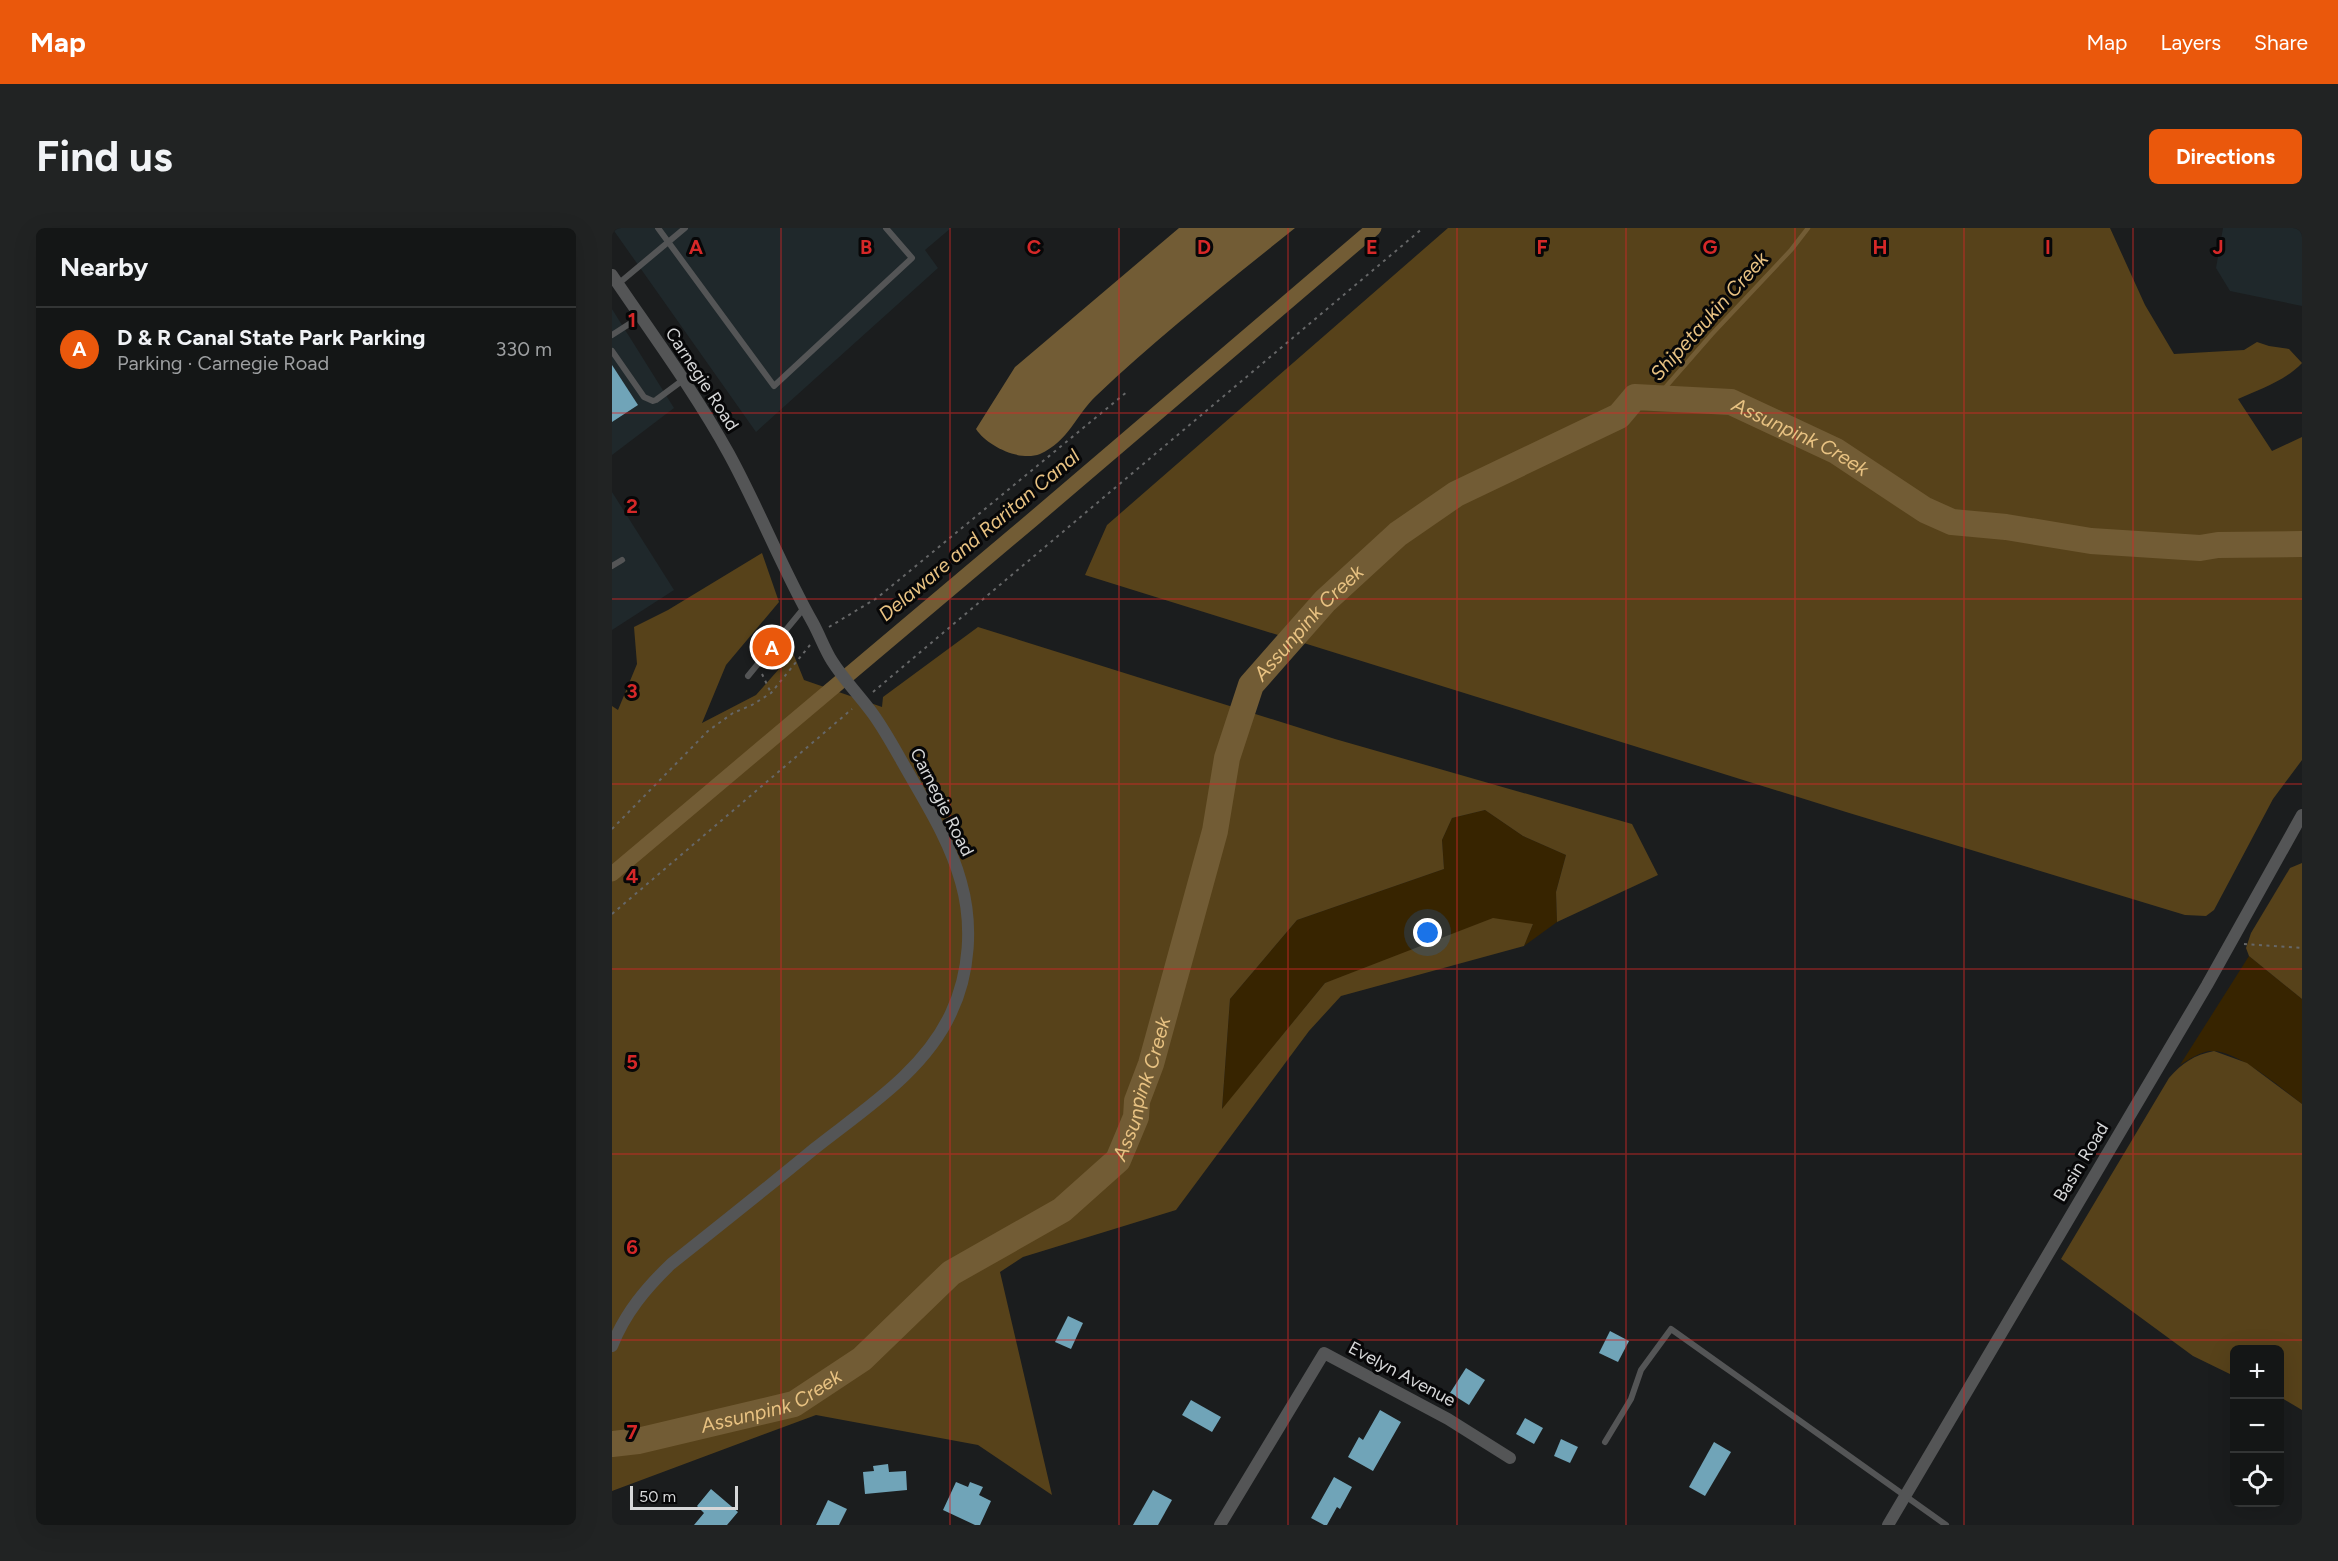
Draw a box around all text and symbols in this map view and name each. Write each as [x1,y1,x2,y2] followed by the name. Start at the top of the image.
[30,25,86,59] text: Map
[2087,30,2127,55] text: Map
[2160,30,2221,55] text: Layers
[2254,30,2308,55] text: Share
[2149,129,2302,184] button: Directions
[36,131,173,182] text: Find us
[689,235,704,259] text: A
[860,235,872,259] text: B
[1027,235,1041,259] text: C
[1197,235,1211,259] text: D
[1366,235,1378,259] text: E
[1536,235,1548,259] text: F
[1703,235,1718,259] text: G
[1873,235,1888,259] text: H
[2045,235,2051,259] text: I
[2212,235,2224,259] text: J
[1645,246,1774,385] water label: Shipetaukin Creek
[60,251,148,283] text: Nearby
[628,308,636,332] text: 1
[660,323,744,435] street label: Carnegie Road
[117,324,426,351] text: D & R Canal State Park Parking
[72,337,87,361] text: A
[495,337,552,361] text: 330 m
[117,351,329,375] text: Parking · Carnegie Road
[1727,392,1874,482] water label: Assunpink Creek
[874,443,1085,626] water label: Delaware and Raritan Canal
[626,494,638,518] text: 2
[1248,559,1369,686] water label: Assunpink Creek
[752,624,792,670] pin: A
[626,679,638,703] text: 3
[905,744,979,860] street label: Carnegie Road
[626,864,639,888] text: 4
[1413,918,1442,947] your location
[1107,1013,1176,1165] water label: Assunpink Creek
[626,1050,638,1074] text: 5
[2049,1118,2113,1206] street label: Basin Road
[626,1235,638,1259] text: 6
[1345,1336,1460,1412] street label: Evelyn Avenue
[2230,1345,2284,1507] map controls
[2230,1345,2284,1399] button: +
[697,1363,847,1438] water label: Assunpink Creek
[2230,1399,2284,1453] button: −
[626,1420,638,1444] text: 7
[2230,1453,2284,1507] button: locate
[630,1483,738,1510] scale bar
[639,1487,676,1506] text: 50 m

